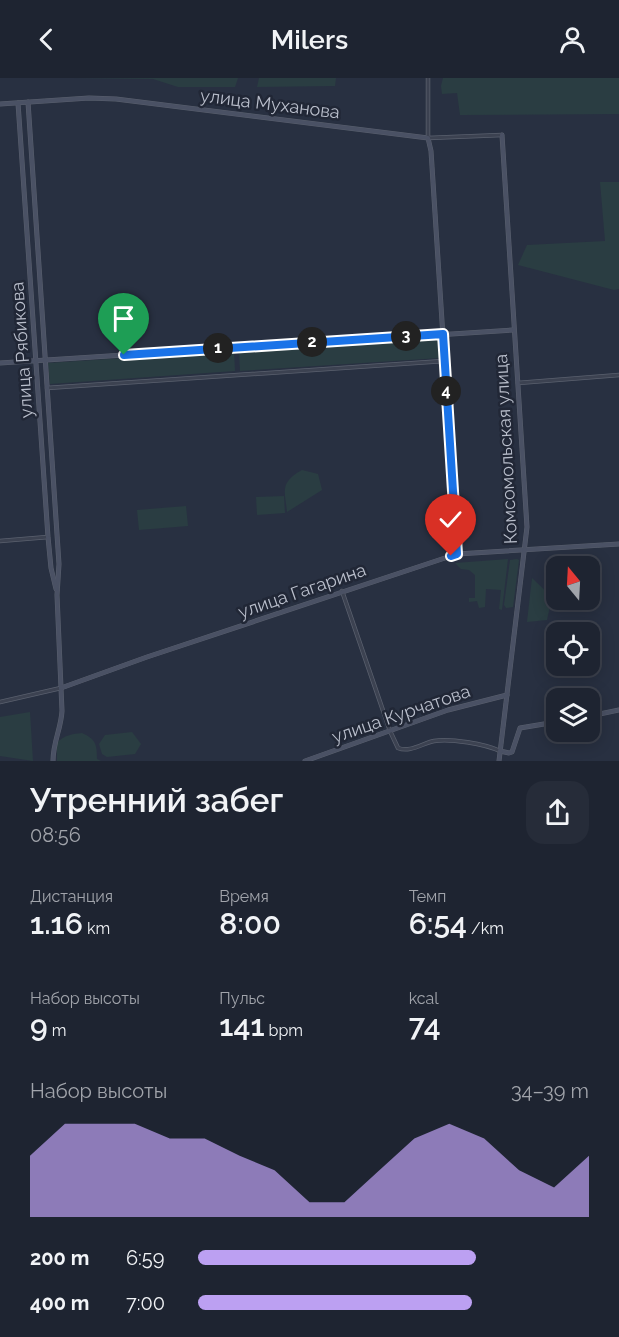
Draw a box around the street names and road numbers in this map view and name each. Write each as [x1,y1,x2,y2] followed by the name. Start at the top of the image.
[199,85,341,122] street label: улица Муханова
[6,281,37,419] street label: улица Рябикова
[490,353,521,545] street label: Комсомольская улица
[235,559,369,622] street label: улица Гагарина
[329,680,473,747] street label: улица Курчатова

